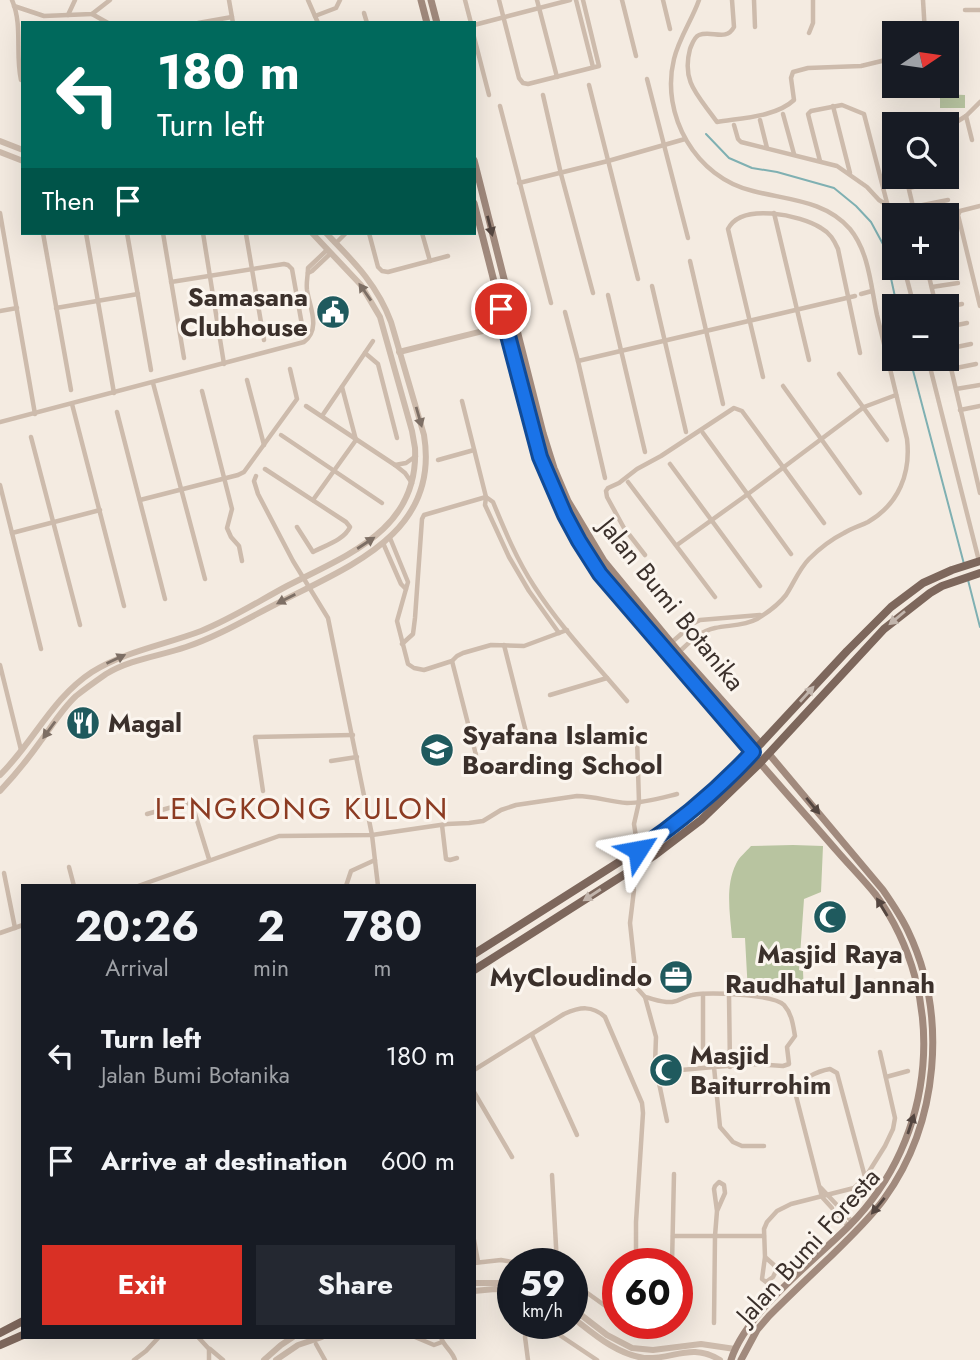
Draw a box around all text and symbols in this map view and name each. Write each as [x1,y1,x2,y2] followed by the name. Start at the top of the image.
[882,21,959,98] north arrow
[882,21,959,371] map controls
[157,37,300,107] text: 180 m
[42,49,133,140] icon: left
[157,102,264,148] text: Turn left
[882,112,959,189] button: search
[42,182,95,220] text: Then
[109,182,147,220] icon: arrive
[882,203,959,280] button: +
[485,215,496,237] one-way arrow
[180,278,308,346] place label: Samasana Clubhouse
[471,279,531,339] pin
[358,283,372,301] one-way arrow
[482,290,520,328] icon: arrive
[314,293,352,331] public building icon: Samasana Clubhouse
[882,294,959,371] button: −
[414,407,424,428] one-way arrow
[588,507,754,699] street label: Jalan Bumi Botanika
[356,537,375,550] one-way arrow
[276,593,296,604] one-way arrow
[888,610,906,626] one-way arrow
[106,653,126,665] one-way arrow
[799,686,815,703] one-way arrow
[64,704,102,742] restaurant icon: Magal
[108,704,182,742] place label: Magal
[462,716,663,784] place label: Syafana Islamic Boarding School
[42,721,56,739] one-way arrow
[418,731,456,769] school or university icon: Syafana Islamic Boarding School
[155,787,449,830] district label: LENGKONG KULON
[805,797,820,815] one-way arrow
[601,813,675,887] position arrow
[582,889,601,902] one-way arrow
[75,896,199,957] text: 20:26
[257,896,285,957] text: 2
[343,896,422,957] text: 780
[876,897,889,916] one-way arrow
[811,898,849,936] mosque icon: Masjid Raya Raudhatul Jannah
[725,935,935,1003] place label: Masjid Raya Raudhatul Jannah
[105,951,169,985] text: Arrival
[253,951,289,985] text: min
[374,951,391,985] text: m
[490,958,652,996] place label: MyCloudindo
[657,958,695,996] office icon: MyCloudindo
[101,1020,201,1058] text: Turn left
[690,1036,831,1104] place label: Masjid Baiturrohim
[42,1037,80,1075] icon: left
[385,1037,455,1075] text: 180 m
[647,1051,685,1089] mosque icon: Masjid Baiturrohim
[101,1058,290,1092] text: Jalan Bumi Botanika
[906,1114,917,1135] one-way arrow
[42,1142,80,1180] icon: arrive
[101,1142,348,1180] text: Arrive at destination
[381,1142,455,1180] text: 600 m
[725,1159,889,1335] street label: Jalan Bumi Foresta
[871,1197,886,1214] one-way arrow
[42,1245,242,1325] button: Exit
[256,1245,455,1325] button: Share
[602,1248,693,1339] speed limit sign: 60
[520,1259,566,1309] text: 59
[522,1298,563,1324] text: km/h

